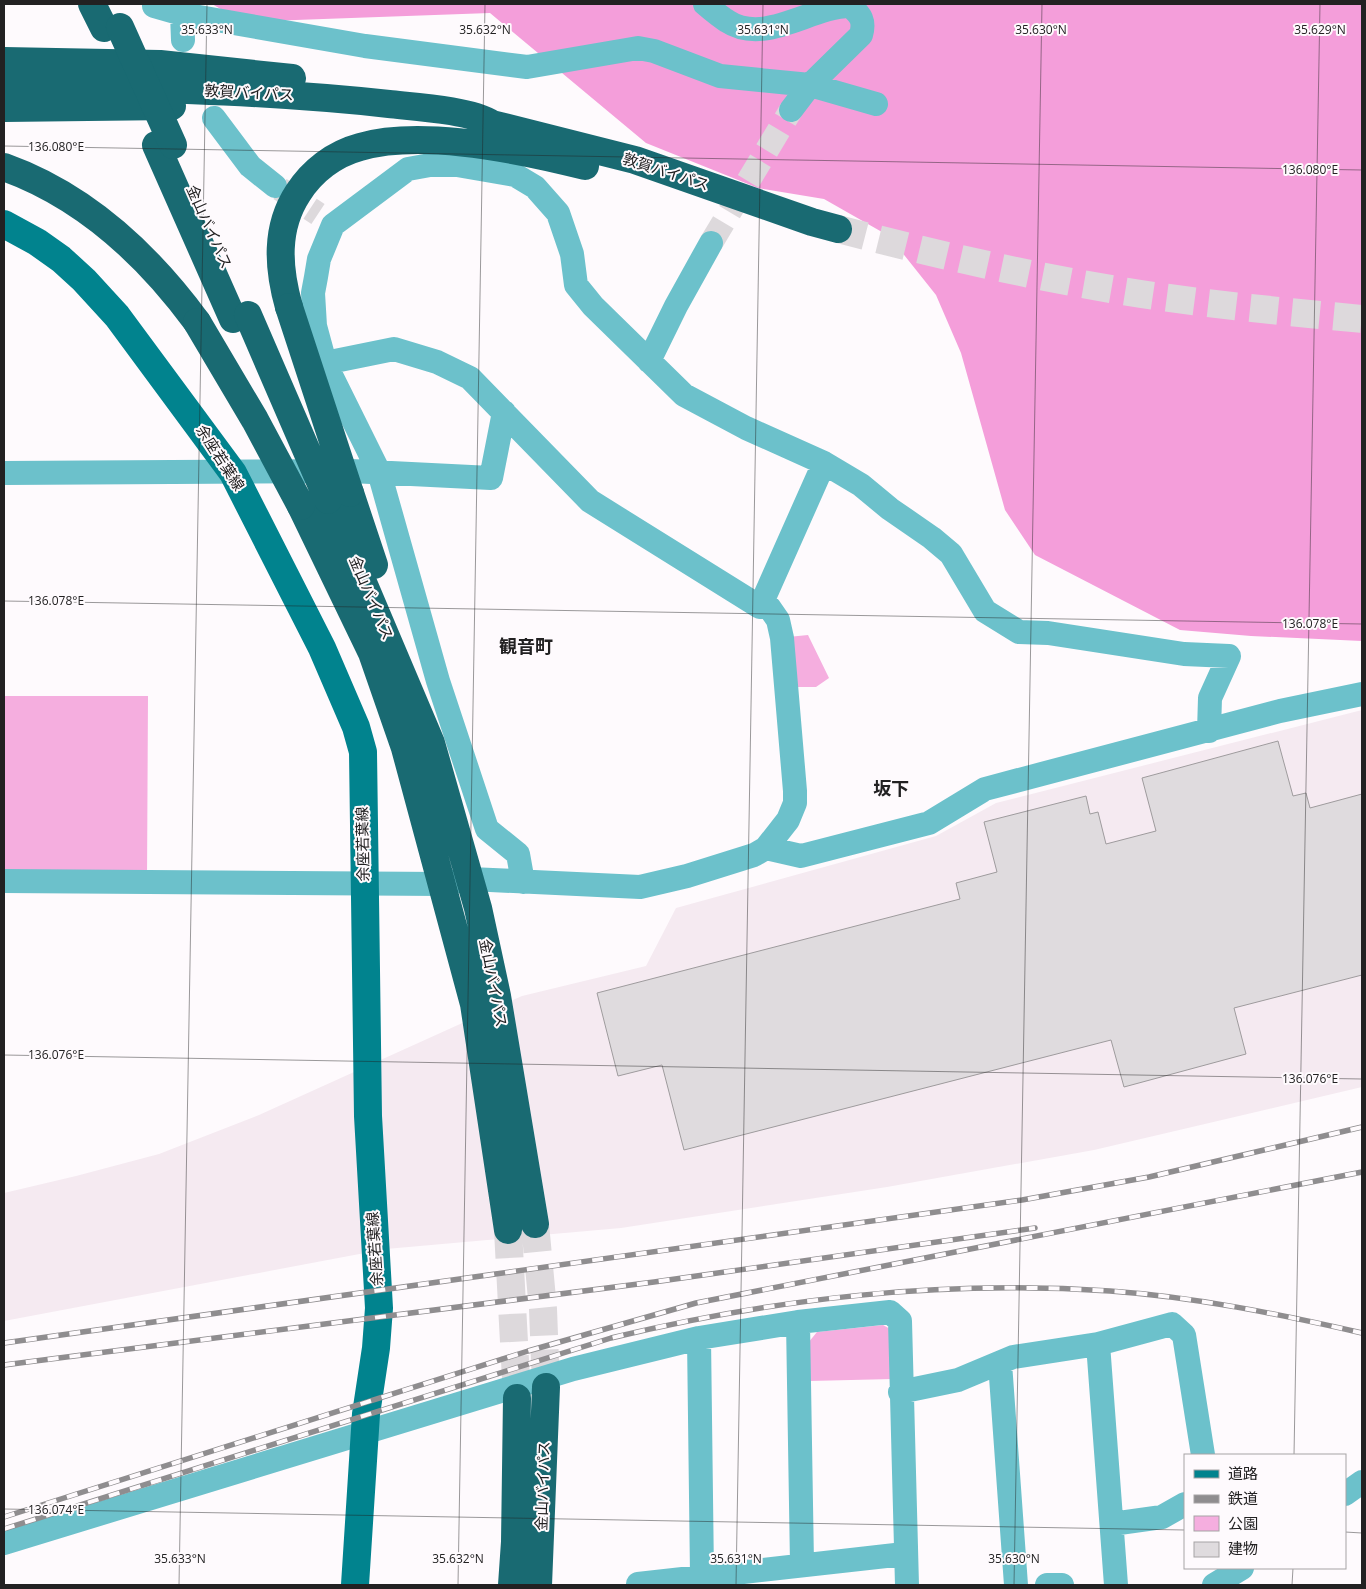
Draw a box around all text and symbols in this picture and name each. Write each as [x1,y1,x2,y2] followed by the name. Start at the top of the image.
[181,21,233,38] text: 35.633°N
[459,21,511,38] text: 35.632°N
[737,21,789,38] text: 35.631°N
[1015,21,1067,38] text: 35.630°N
[1294,21,1346,38] text: 35.629°N
[204,80,294,104] street label: 敦賀バイパス
[28,138,84,155] text: 136.080°E
[621,148,712,194] street label: 敦賀バイパス
[1282,161,1338,178] text: 136.080°E
[183,182,237,272] street label: 金山バイパス
[192,421,250,494] street label: 余座若葉線
[345,552,399,643] street label: 金山バイパス
[28,592,84,609] text: 136.078°E
[1282,615,1338,632] text: 136.078°E
[499,634,553,658] district label: 観音町
[873,776,909,800] district label: 坂下
[351,806,373,882] street label: 余座若葉線
[476,937,512,1029] street label: 金山バイパス
[28,1046,84,1063] text: 136.076°E
[1282,1070,1338,1087] text: 136.076°E
[361,1211,387,1287] street label: 余座若葉線
[530,1441,554,1531] street label: 金山バイパス
[1184,1454,1346,1569] legend
[1228,1463,1258,1483] text: 道路
[1228,1488,1258,1508] text: 鉄道
[28,1501,84,1518] text: 136.074°E
[1228,1513,1258,1533] text: 公園
[1228,1538,1258,1558] text: 建物
[154,1550,206,1567] text: 35.633°N
[432,1550,484,1567] text: 35.632°N
[710,1550,762,1567] text: 35.631°N
[988,1550,1040,1567] text: 35.630°N

